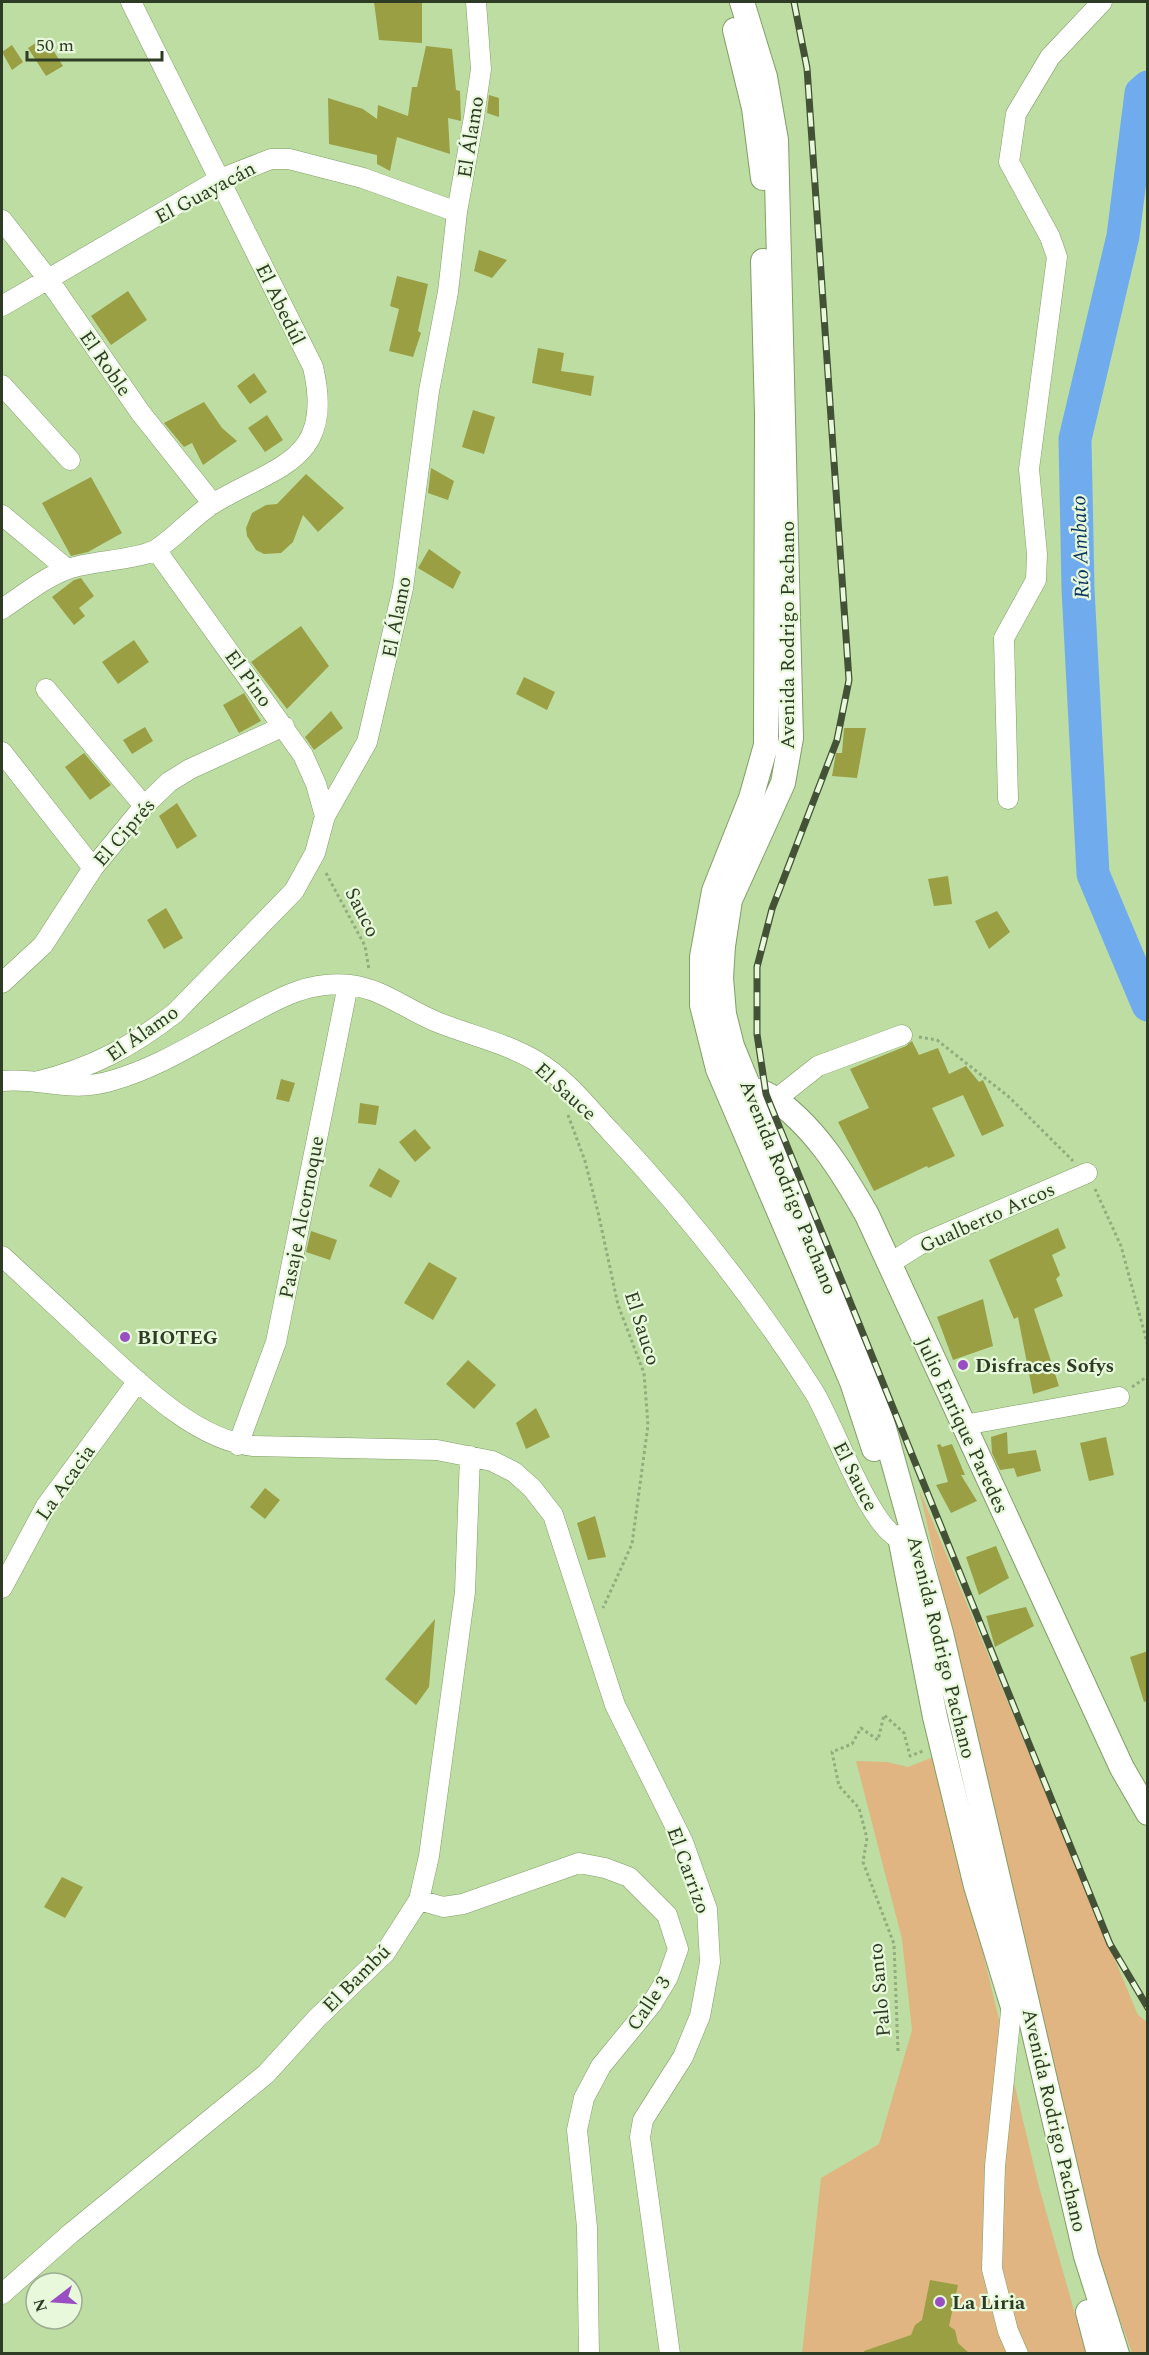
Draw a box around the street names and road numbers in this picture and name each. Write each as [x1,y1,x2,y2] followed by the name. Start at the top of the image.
[450,94,492,180] street label: El Álamo
[150,154,261,232] street label: El Guayacán
[247,258,313,350] street label: El Abedúl
[71,324,139,403] street label: El Roble
[773,521,803,749] street label: Avenida Rodrigo Pachano
[374,574,420,660] street label: El Álamo
[217,643,280,714] street label: El Pino
[86,792,163,874] street label: El Ciprés
[337,882,387,943] street label: Sauco
[100,998,185,1070] street label: El Álamo
[527,1055,603,1128] street label: El Sauce
[731,1076,845,1299] street label: Avenida Rodrigo Pachano
[272,1133,332,1301] street label: Pasaje Alcornoque
[915,1175,1060,1261] street label: Gualberto Arcos
[616,1287,668,1369] street label: El Sauco
[908,1332,1016,1519] street label: Julio Enrique Paredes
[825,1436,886,1517] street label: El Sauce
[29,1438,103,1527] street label: La Acacia
[899,1533,983,1762] street label: Avenida Rodrigo Pachano
[658,1823,718,1918] street label: El Carrizo
[316,1938,398,2020] street label: El Bambú
[861,1942,899,2038] street label: Palo Santo
[619,1970,678,2037] street label: Calle 3
[1014,2005,1094,2235] street label: Avenida Rodrigo Pachano

